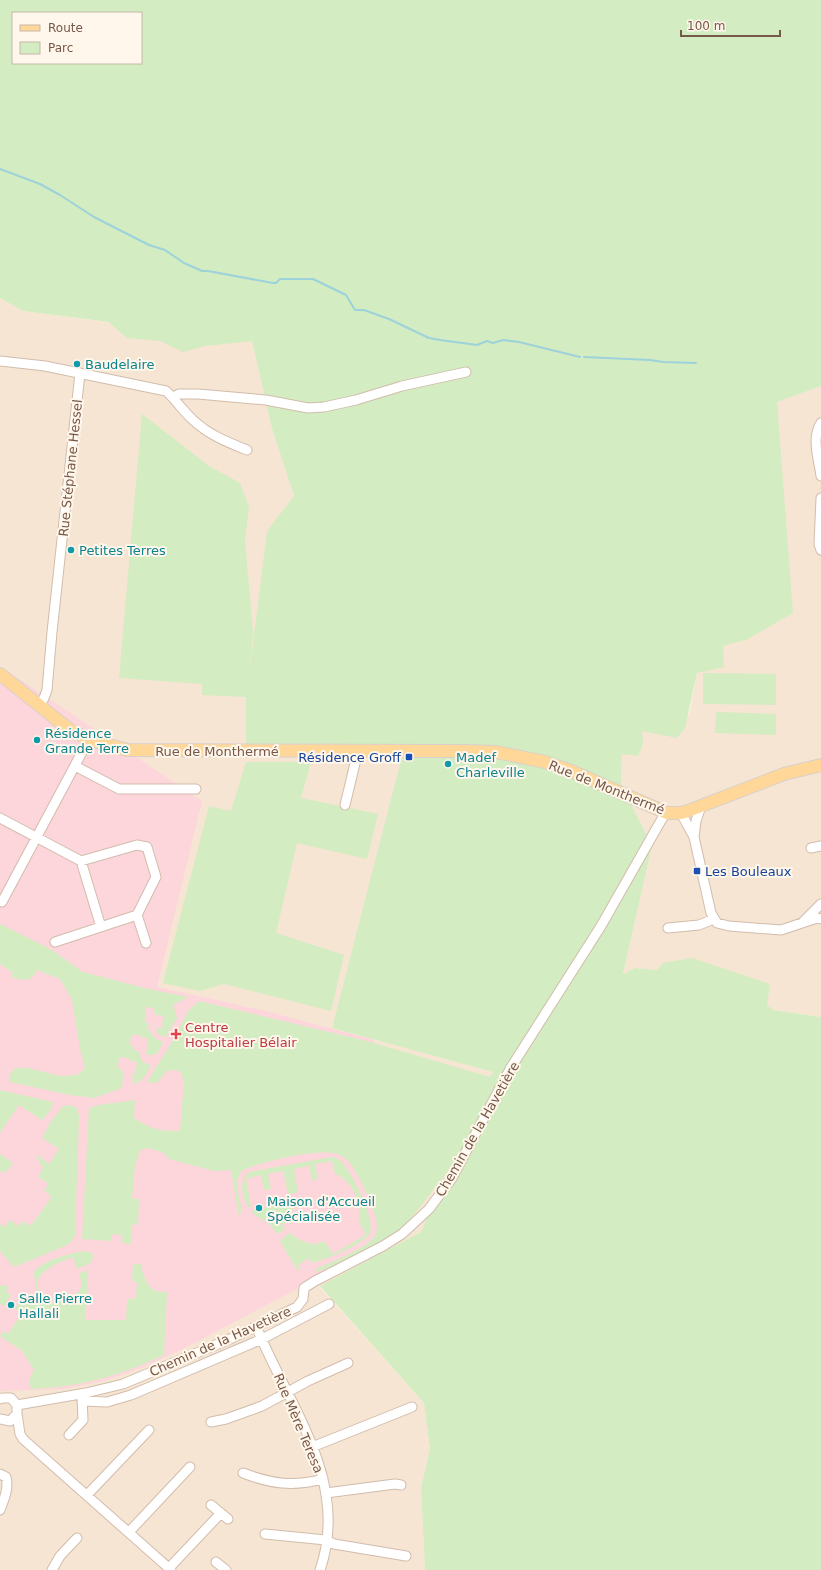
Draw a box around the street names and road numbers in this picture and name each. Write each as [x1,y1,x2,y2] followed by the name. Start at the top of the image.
[56,399,85,537] street label: Rue Stéphane Hessel
[155,744,279,759] street label: Rue de Monthermé
[547,757,667,818] street label: Rue de Monthermé
[433,1059,522,1199] street label: Chemin de la Havetière
[147,1303,293,1379] street label: Chemin de la Havetière
[271,1371,326,1475] street label: Rue Mère Teresa

